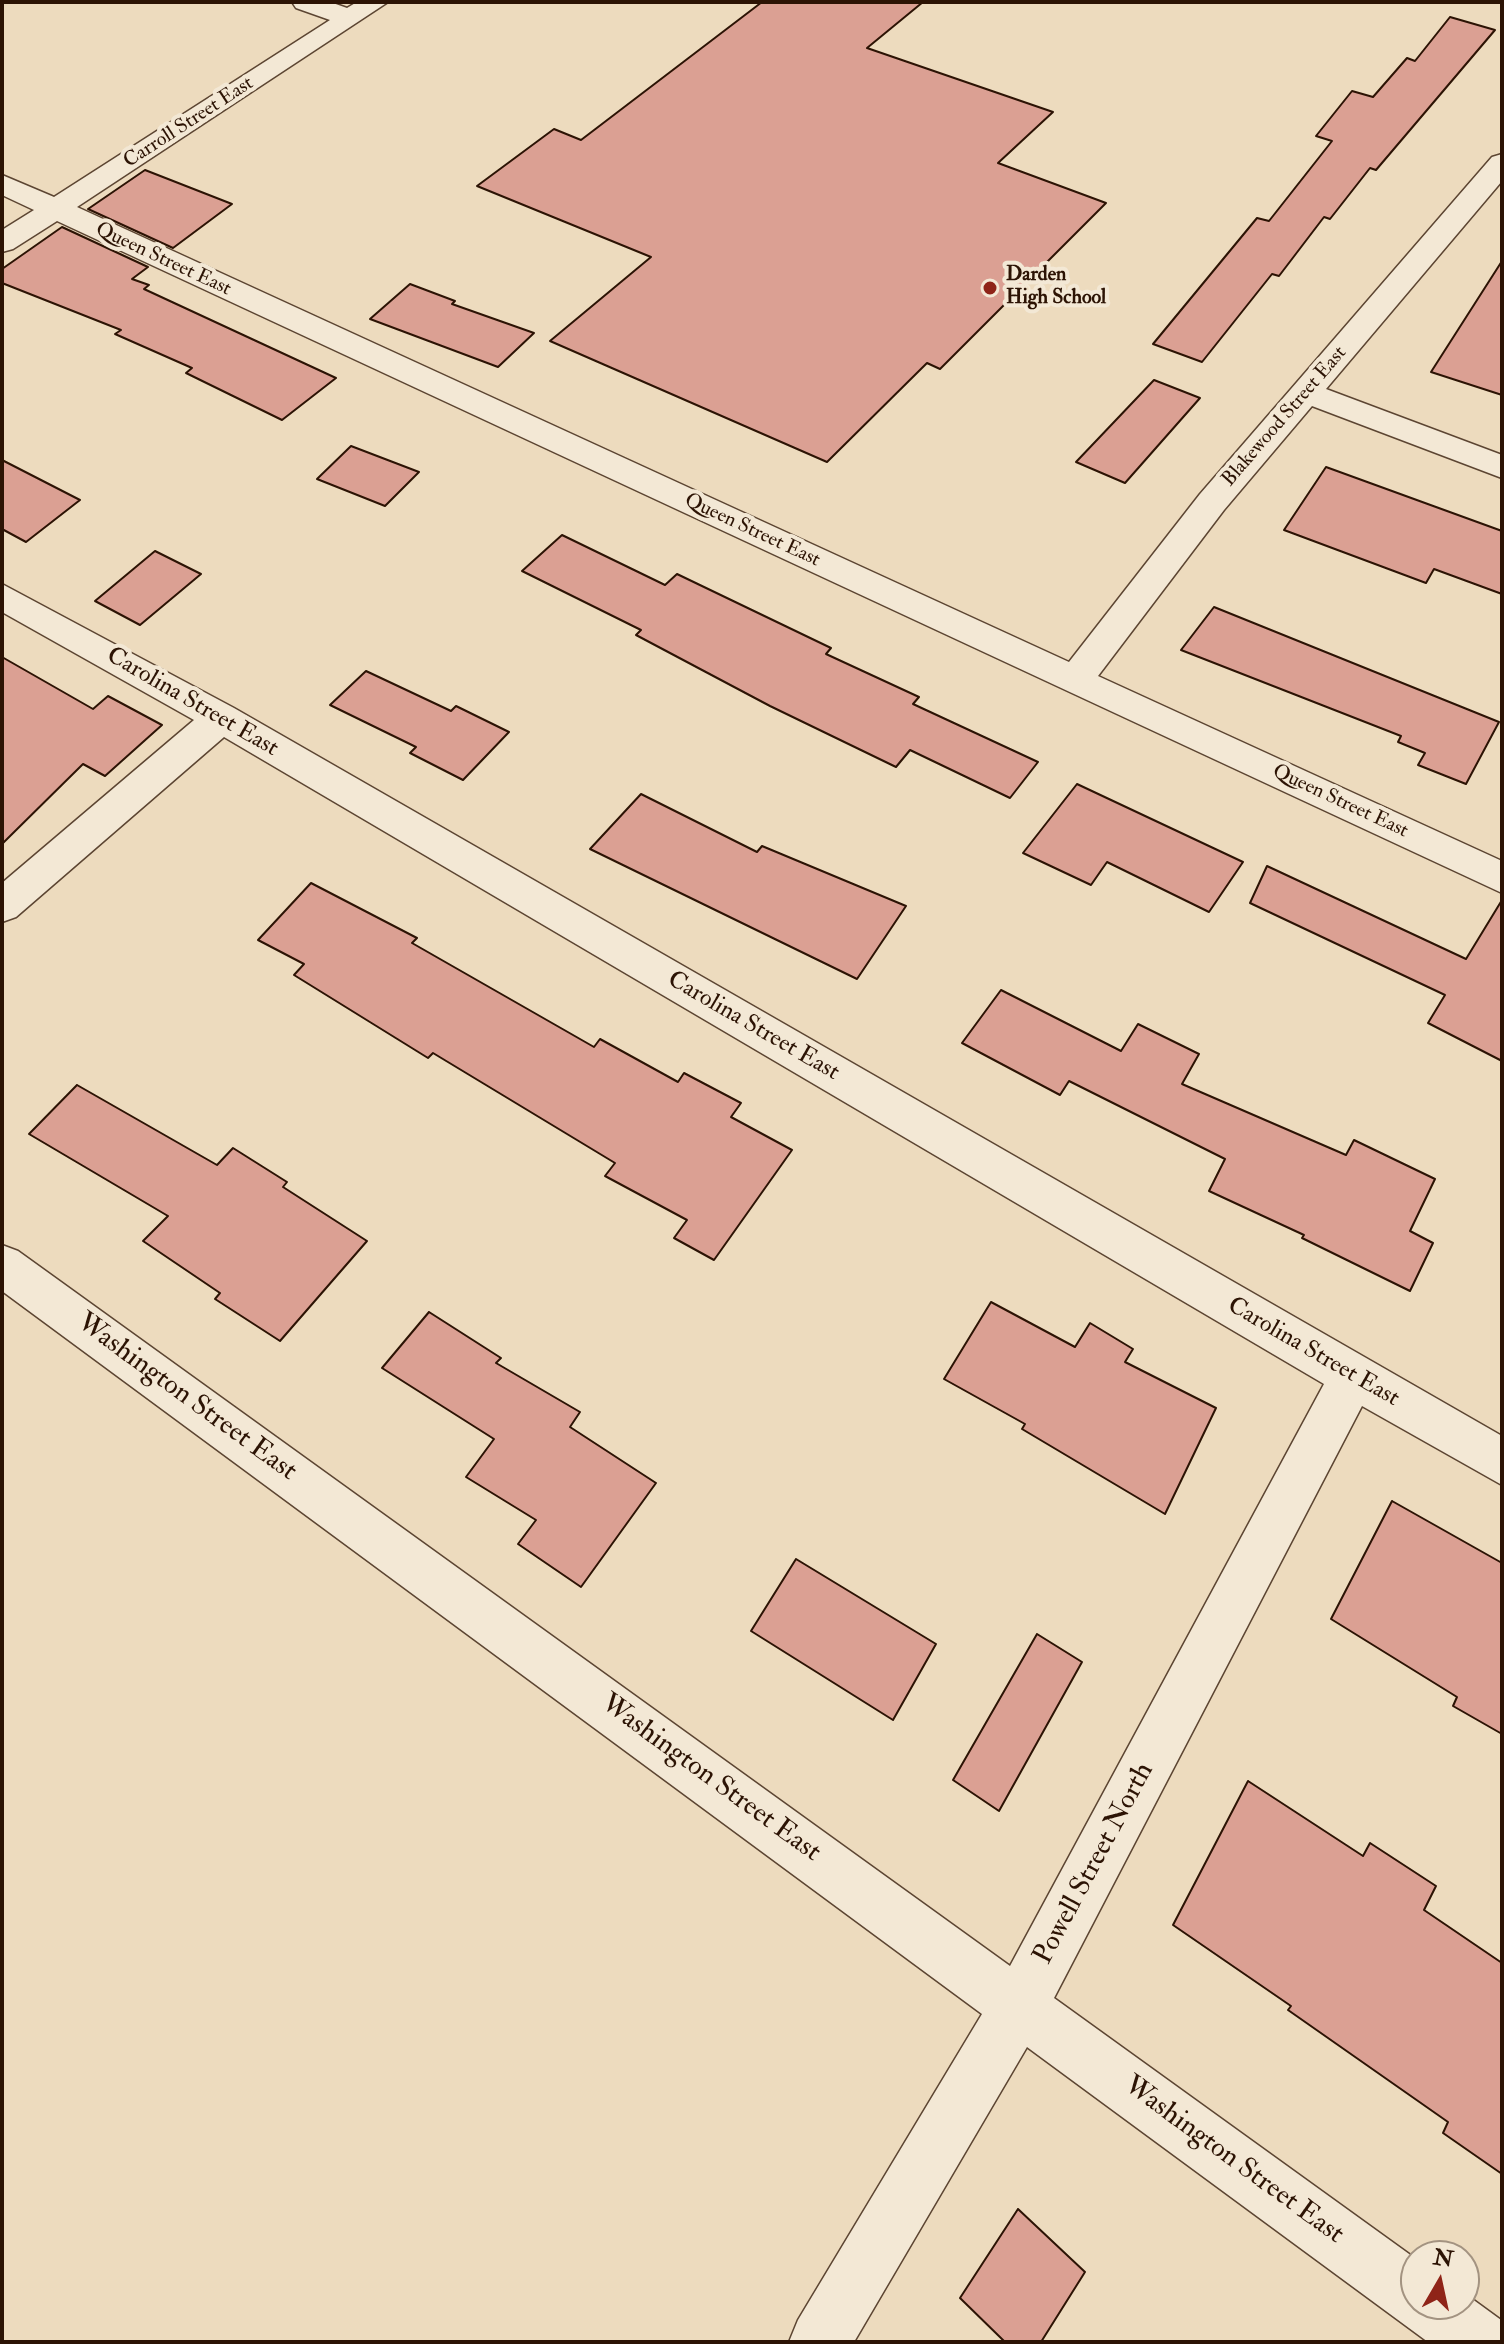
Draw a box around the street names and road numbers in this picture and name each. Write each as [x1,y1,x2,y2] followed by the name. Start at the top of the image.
[120,72,258,174] street label: Carroll Street East
[91,218,235,302] street label: Queen Street East
[1218,342,1352,492] street label: Blakewood Street East
[680,489,824,573] street label: Queen Street East
[101,642,283,764] street label: Carolina Street East
[1268,760,1412,844] street label: Queen Street East
[662,966,844,1088] street label: Carolina Street East
[1222,1292,1404,1414] street label: Carolina Street East
[69,1307,303,1489] street label: Washington Street East
[593,1688,827,1870] street label: Washington Street East
[1028,1757,1162,1971] street label: Powell Street North
[1116,2070,1350,2252] street label: Washington Street East

